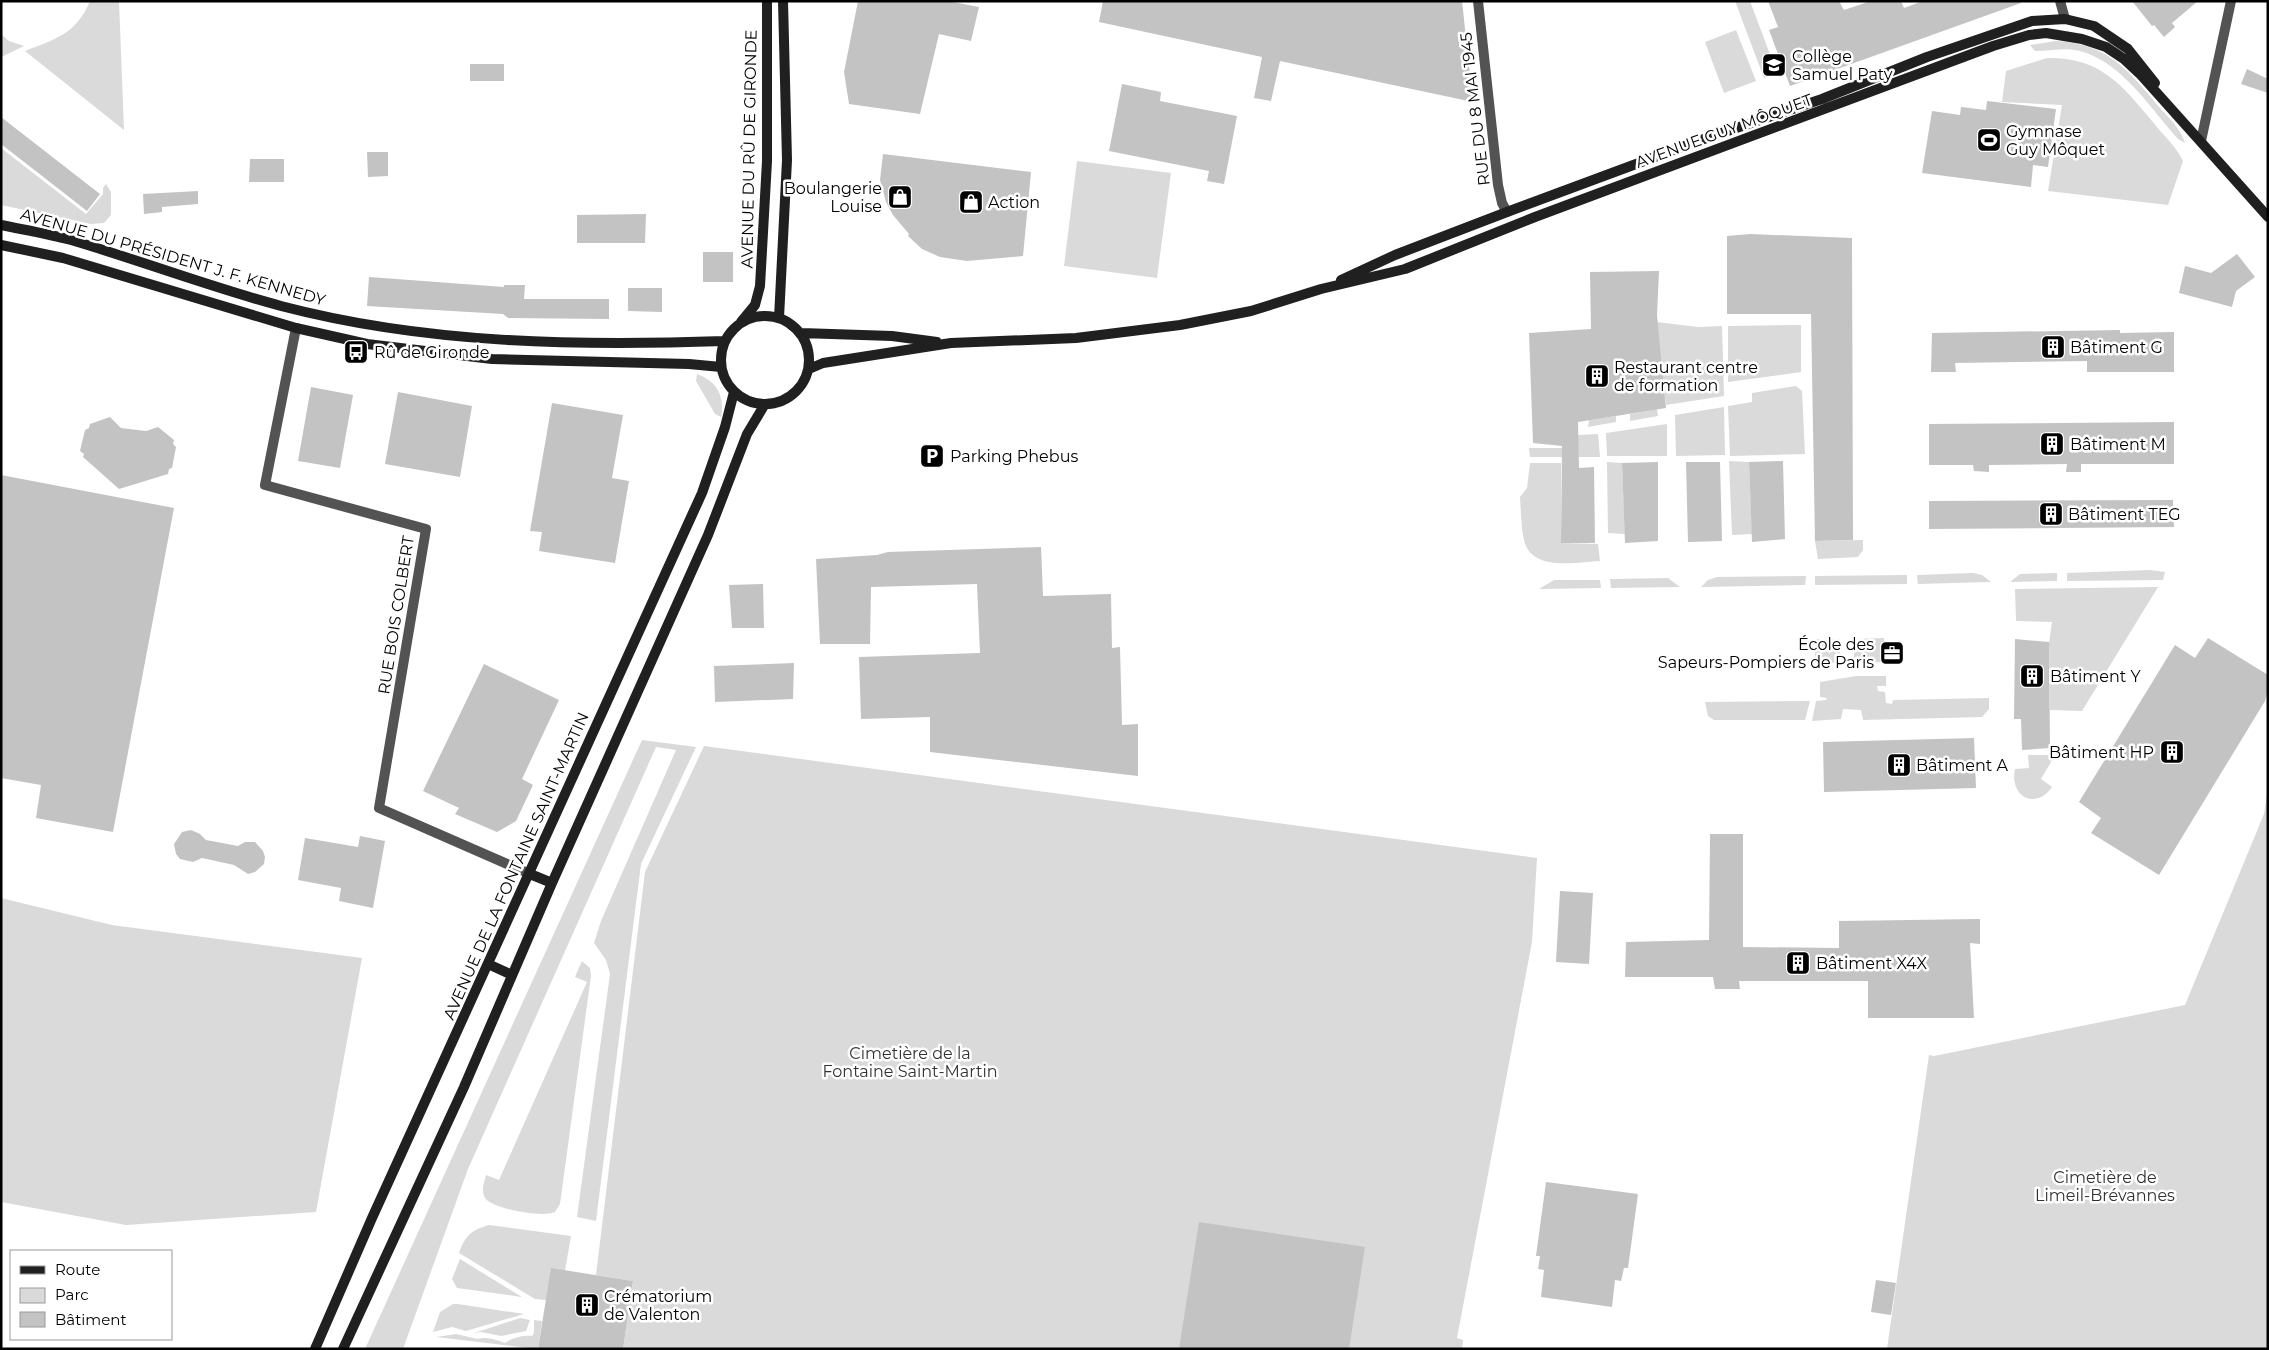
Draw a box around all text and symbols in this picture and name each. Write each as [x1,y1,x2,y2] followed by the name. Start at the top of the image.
[737,29,761,269] street label: AVENUE DU RÛ DE GIRONDE
[1456,31,1494,187] street label: RUE DU 8 MAI 1945
[1792,47,1893,84] place label: Collège Samuel Paty
[1761,52,1787,78] school or university icon: Collège Samuel Paty
[1633,90,1816,172] street label: AVENUE GUY MÔQUET
[2006,122,2105,159] place label: Gymnase Guy Môquet
[1976,127,2002,153] sports icon: Gymnase Guy Môquet
[784,179,882,216] place label: Boulangerie Louise
[887,184,913,210] shop icon: Boulangerie Louise
[958,189,984,215] shop icon: Action
[988,193,1040,212] place label: Action
[18,204,329,310] street label: AVENUE DU PRÉSIDENT J. F. KENNEDY
[2040,334,2066,360] building icon: Bâtiment G
[2070,338,2163,357] place label: Bâtiment G
[343,339,369,365] bus stop icon: Rû de Gironde
[374,343,489,362] place label: Rû de Gironde
[1614,358,1758,395] place label: Restaurant centre de formation
[1584,363,1610,389] building icon: Restaurant centre de formation
[2039,431,2065,457] building icon: Bâtiment M
[2070,435,2166,454] place label: Bâtiment M
[919,443,945,469] parking icon: Parking Phebus
[950,447,1078,466] place label: Parking Phebus
[2038,501,2064,527] building icon: Bâtiment TEG
[2068,505,2181,524] place label: Bâtiment TEG
[374,533,418,696] street label: RUE BOIS COLBERT
[1658,635,1874,672] place label: École des Sapeurs-Pompiers de Paris
[1879,640,1905,666] office icon: École des Sapeurs-Pompiers de Paris
[2019,663,2045,689] building icon: Bâtiment Y
[2050,667,2141,686] place label: Bâtiment Y
[439,709,593,1023] street label: AVENUE DE LA FONTAINE SAINT-MARTIN
[2159,739,2185,765] building icon: Bâtiment HP
[2049,743,2154,762] place label: Bâtiment HP
[1886,752,1912,778] building icon: Bâtiment A
[1916,756,2008,775] place label: Bâtiment A
[1785,950,1811,976] building icon: Bâtiment X4X
[1816,954,1928,973] place label: Bâtiment X4X
[822,1044,998,1081] park label: Cimetière de la Fontaine Saint-Martin
[2035,1168,2175,1205] park label: Cimetière de Limeil-Brévannes
[10,1250,172,1340] legend
[55,1260,100,1279] text: Route
[55,1285,89,1304] text: Parc
[604,1287,712,1324] place label: Crématorium de Valenton
[574,1292,600,1318] building icon: Crématorium de Valenton
[55,1310,127,1329] text: Bâtiment

